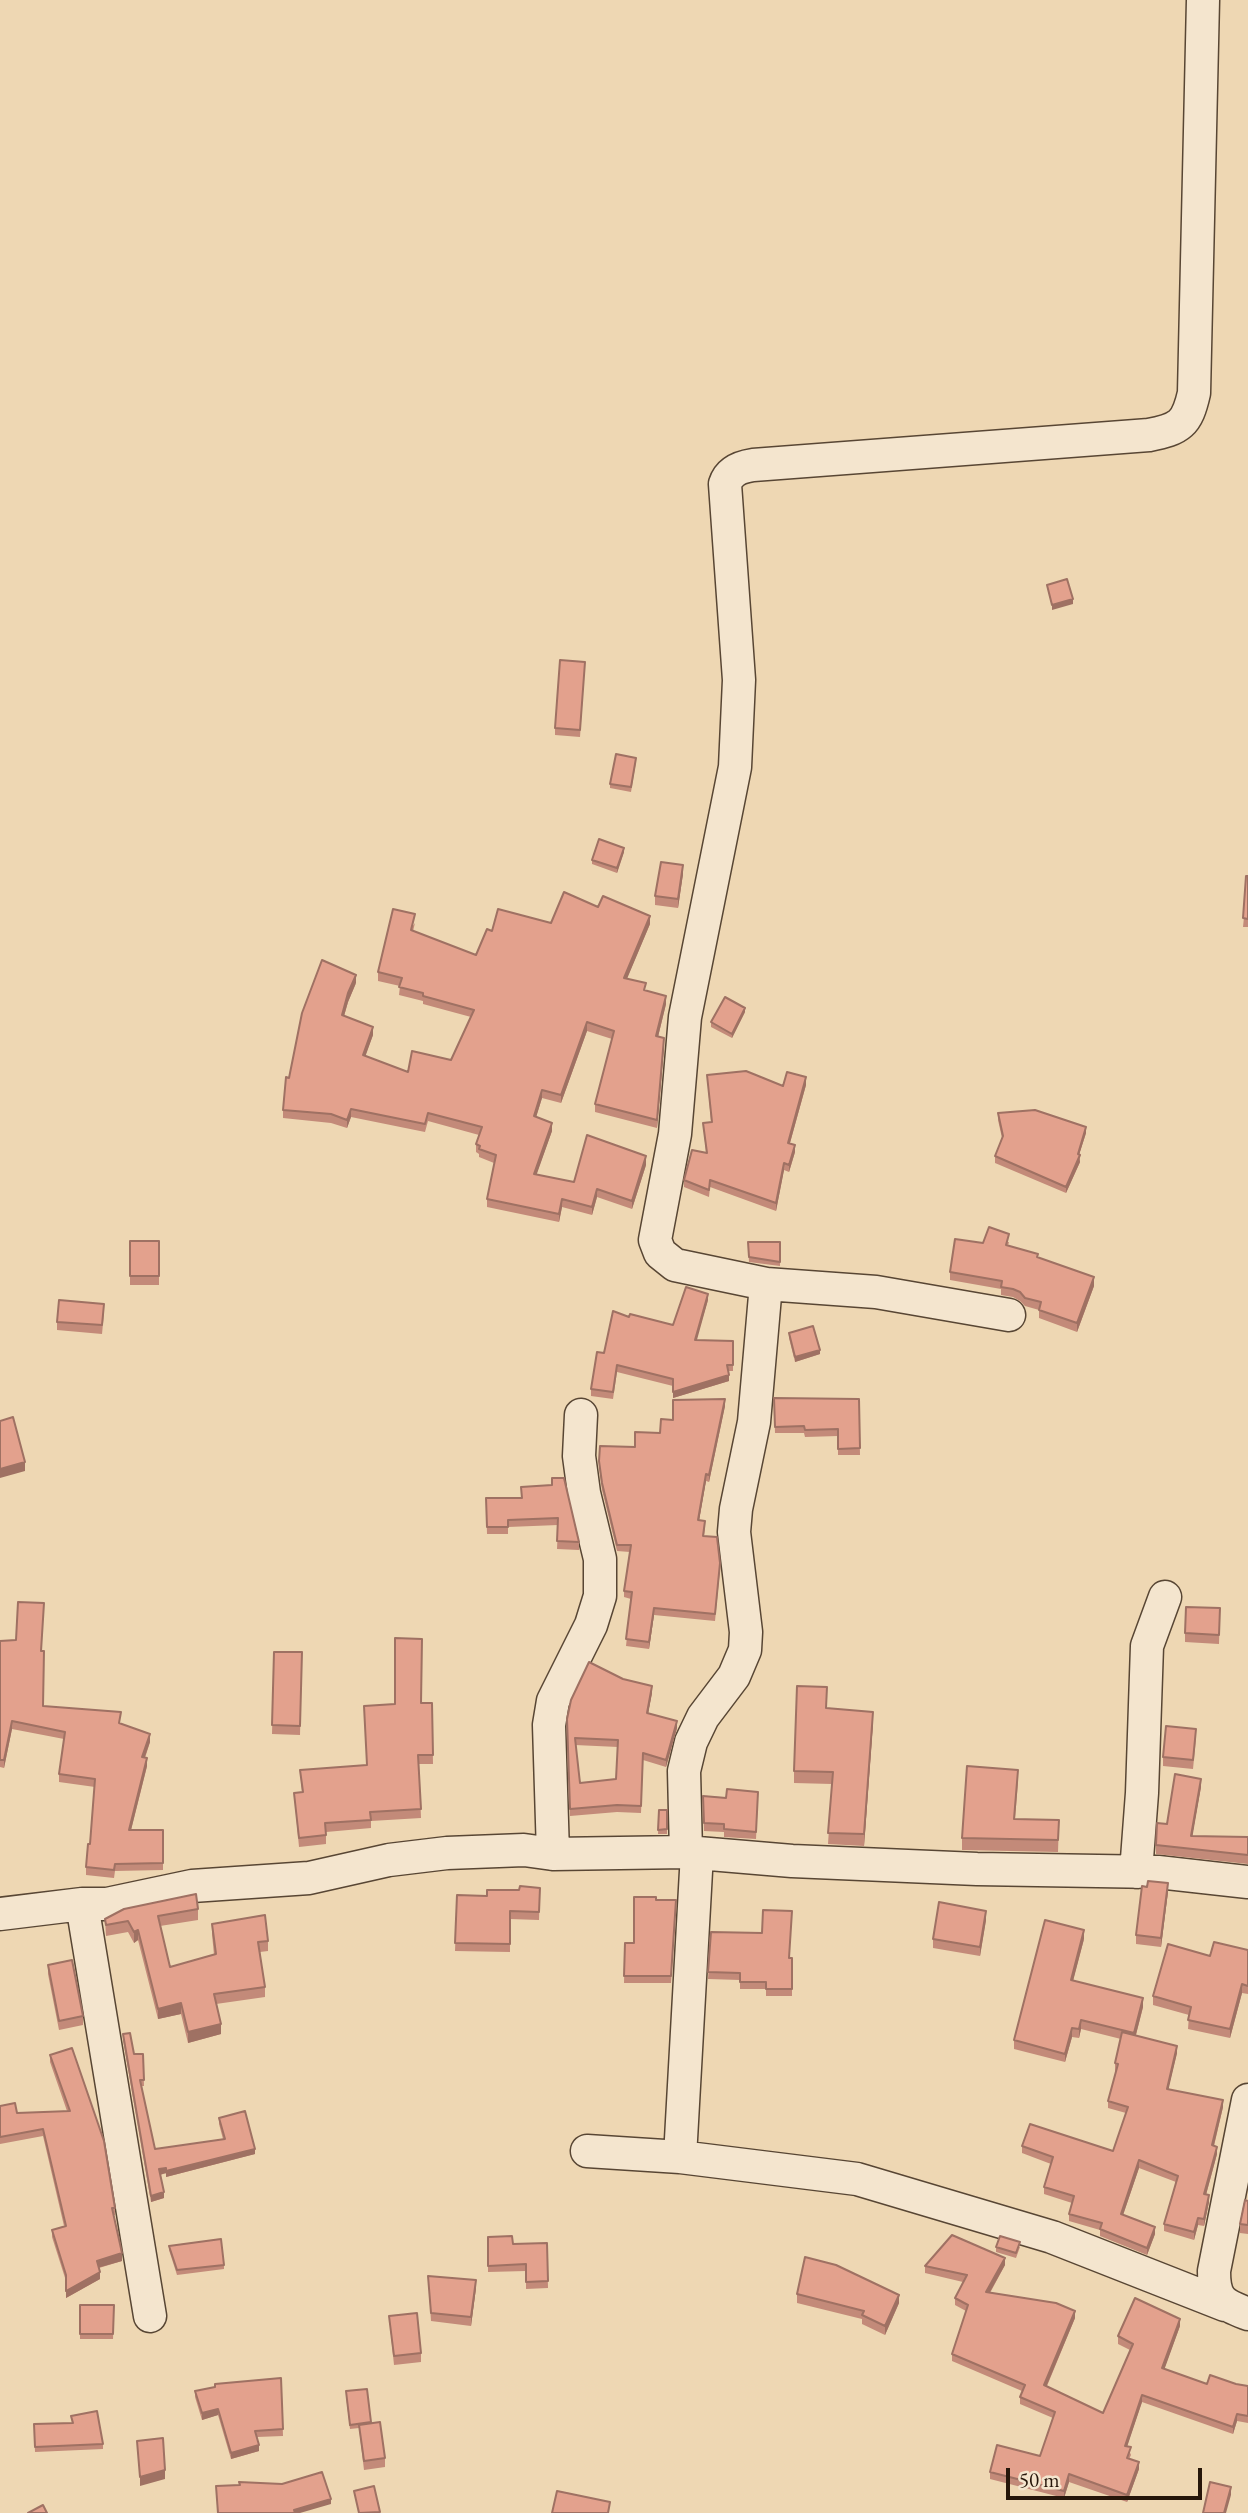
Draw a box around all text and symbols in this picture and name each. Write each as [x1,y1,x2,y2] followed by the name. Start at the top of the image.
[1010,2454,1206,2498] scale bar
[1019,2466,1060,2493] text: 50 m

